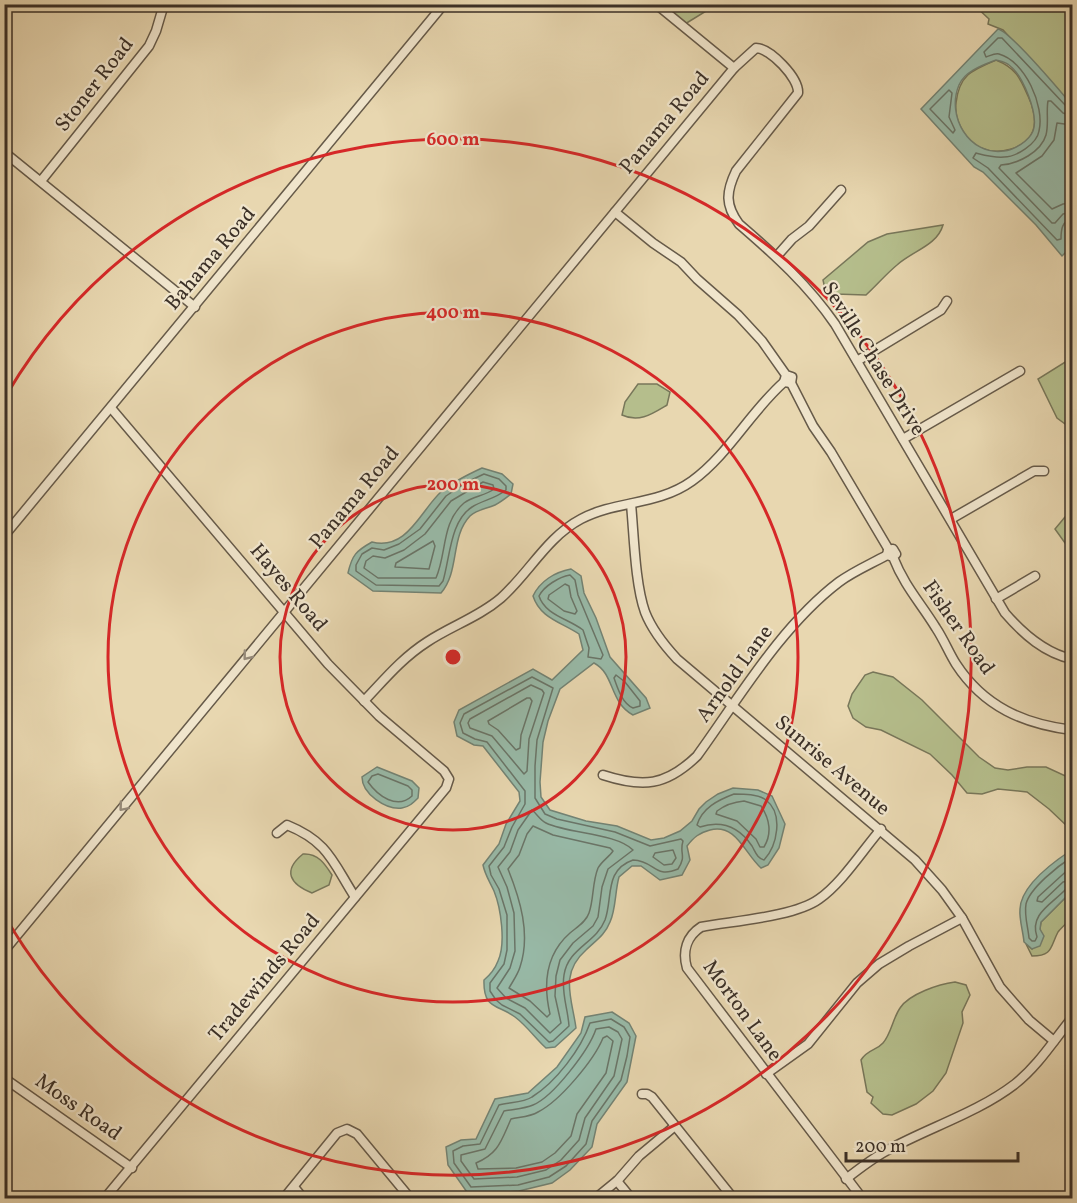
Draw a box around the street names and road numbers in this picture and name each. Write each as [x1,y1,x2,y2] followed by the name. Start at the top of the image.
[49,32,141,138] street label: Stoner Road
[613,65,717,181] street label: Panama Road
[159,201,263,317] street label: Bahama Road
[814,276,932,442] street label: Seville Chase Drive
[303,440,407,556] street label: Panama Road
[242,538,334,638] street label: Hayes Road
[915,575,1001,681] street label: Fisher Road
[690,619,780,729] street label: Arnold Lane
[768,709,896,823] street label: Sunrise Avenue
[203,907,327,1049] street label: Tradewinds Road
[695,954,789,1068] street label: Morton Lane
[29,1067,127,1149] street label: Moss Road

